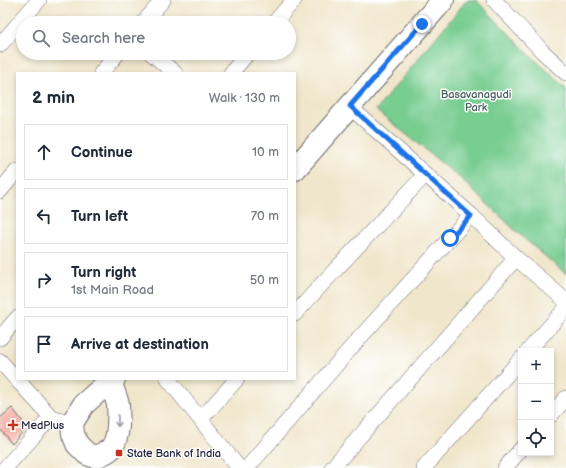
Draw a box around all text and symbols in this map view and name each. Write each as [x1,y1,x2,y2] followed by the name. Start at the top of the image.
[413,15,431,33] route end
[16,16,296,60] search box
[30,27,52,49] icon: search
[62,29,145,48] text: Search here
[32,88,75,108] text: 2 min
[441,88,511,114] park label: Basavanagudi Park
[209,90,280,106] text: Walk · 130 m
[33,141,55,163] icon: ahead
[71,143,133,162] text: Continue
[252,144,279,160] text: 10 m
[33,205,55,227] icon: left
[71,207,128,226] text: Turn left
[251,208,279,224] text: 70 m
[441,229,459,247] route start
[71,263,136,282] text: Turn right
[33,269,55,291] icon: right
[250,272,279,288] text: 50 m
[71,282,154,298] text: 1st Main Road
[33,333,55,355] icon: arrive
[71,335,209,354] text: Arrive at destination
[518,348,554,456] map controls
[518,348,554,384] button: +
[518,384,554,420] button: −
[114,414,122,427] one-way arrow
[21,419,65,432] place label: MedPlus
[8,420,18,430] marker: MedPlus
[518,420,554,456] button: locate
[127,447,221,460] place label: State Bank of India
[114,448,124,458] marker: State Bank of India

